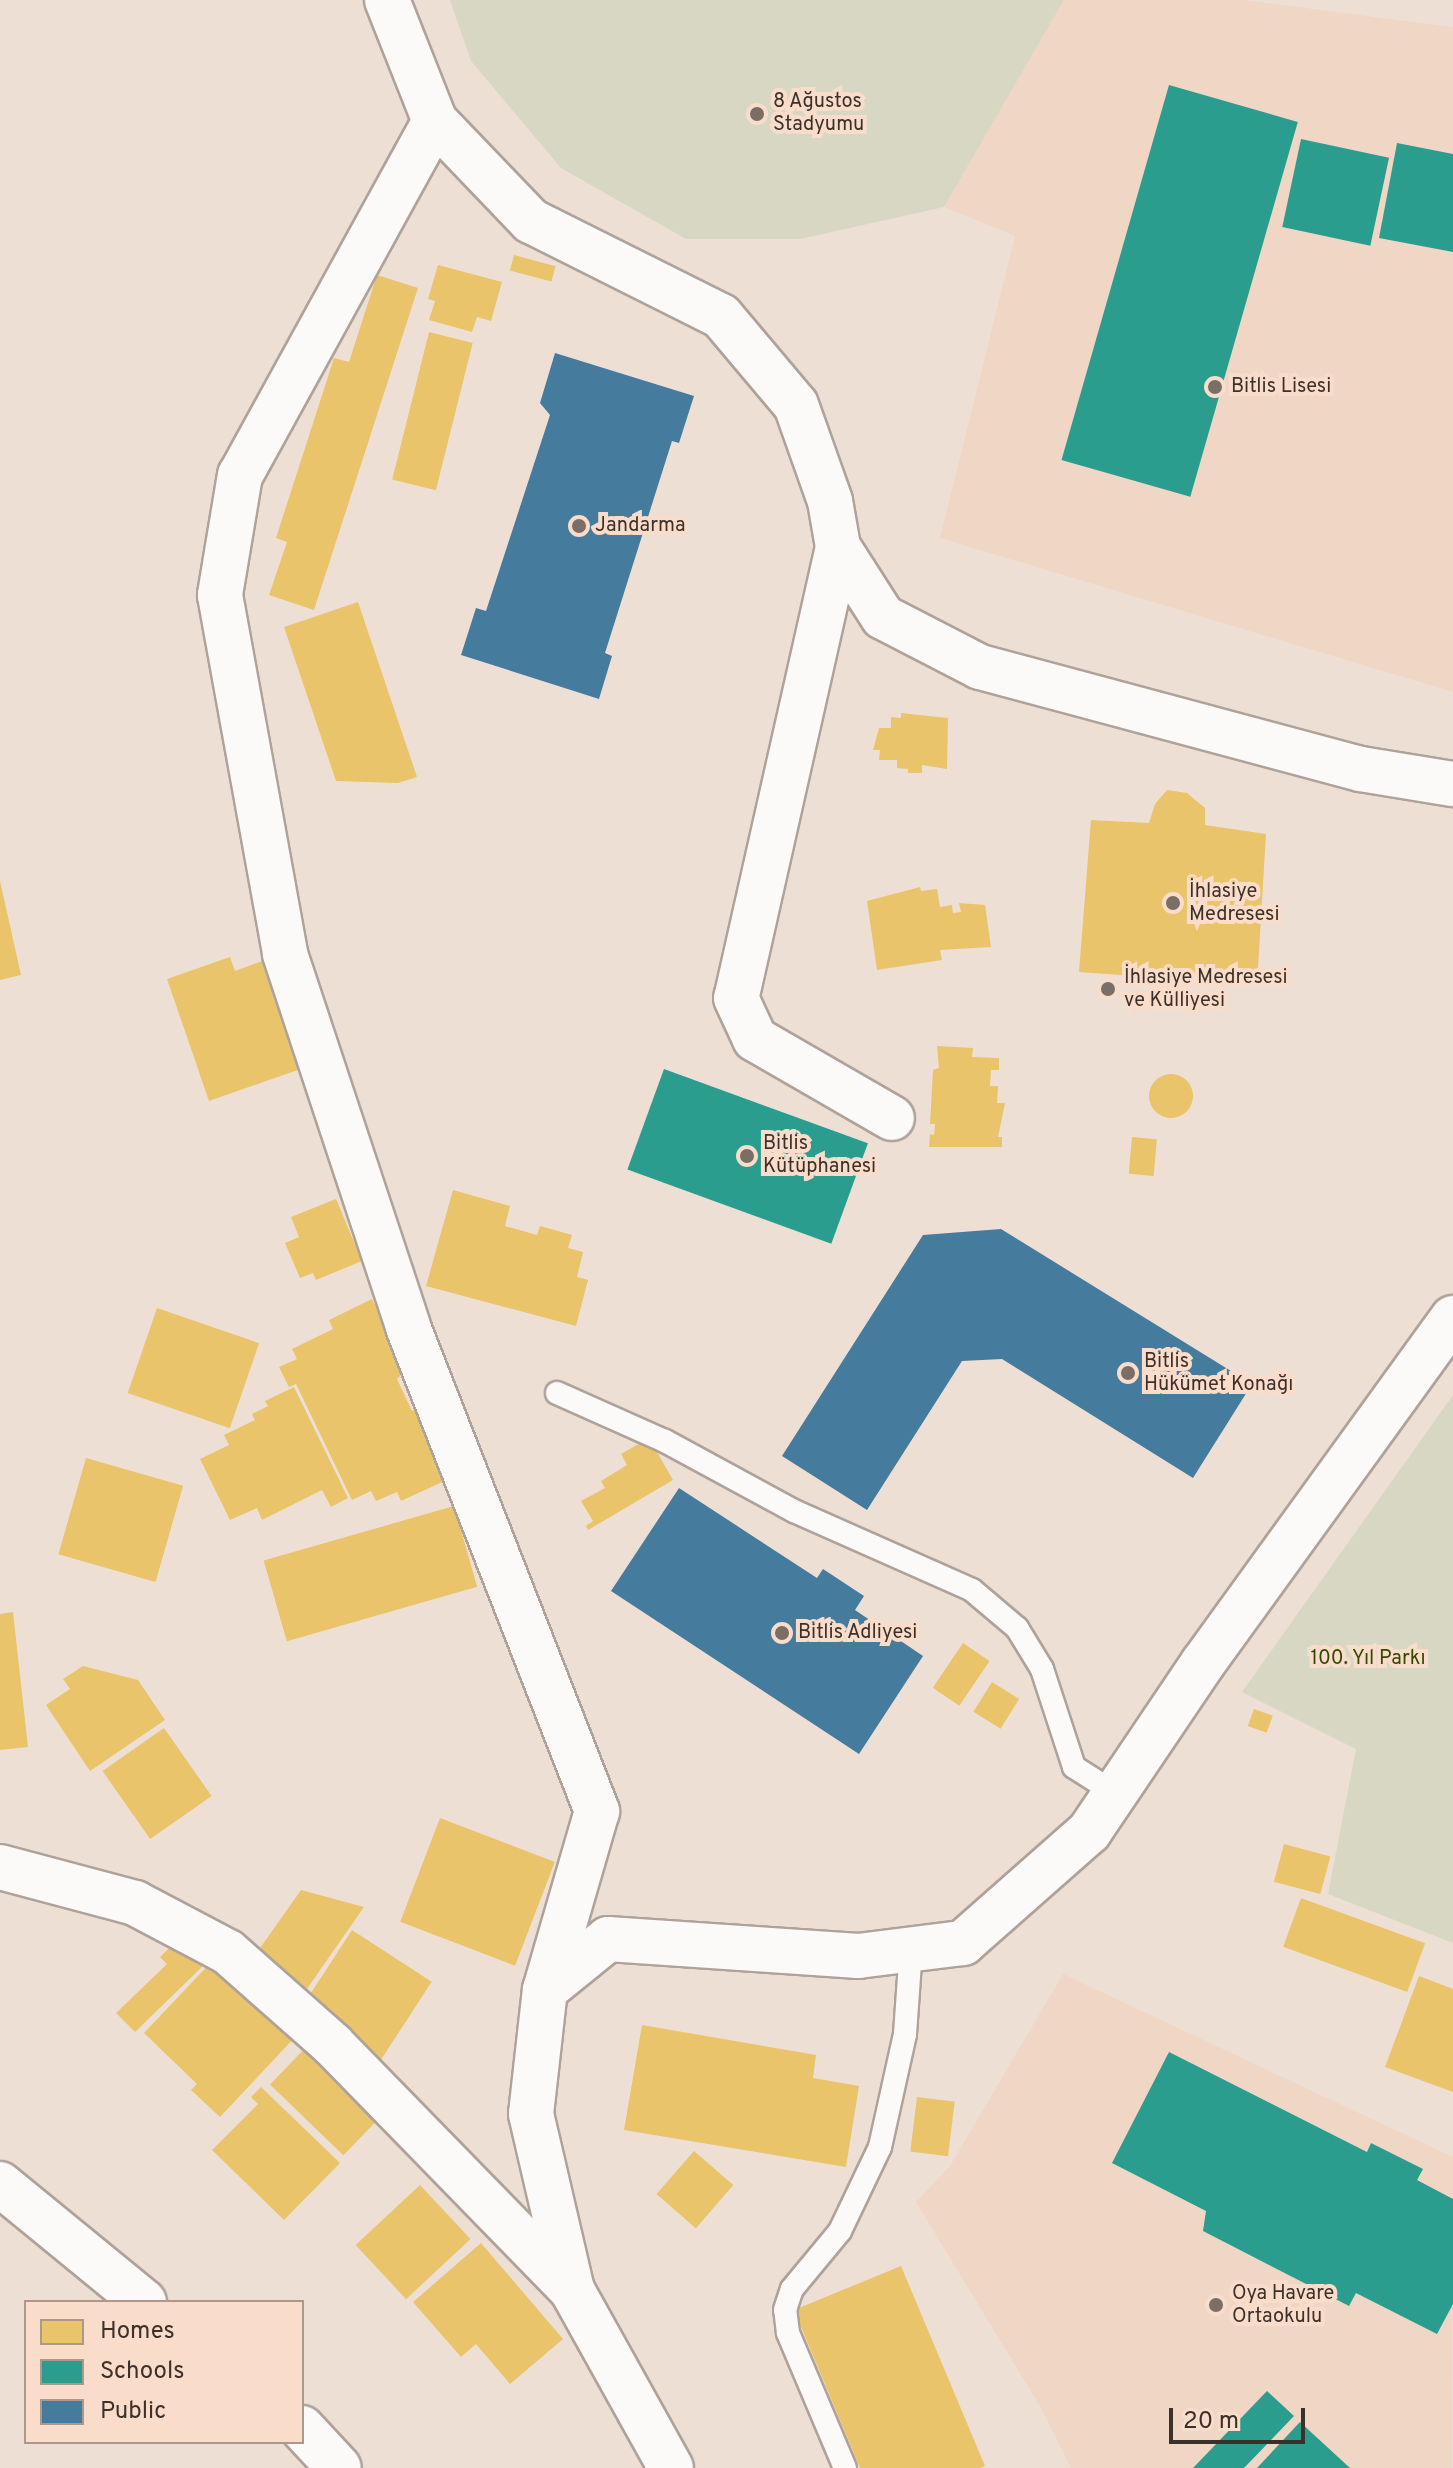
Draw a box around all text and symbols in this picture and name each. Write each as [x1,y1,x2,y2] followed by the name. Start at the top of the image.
[773,90,864,137] place label: 8 Ağustos Stadyumu
[748,105,766,123] marker: 8 Ağustos Stadyumu
[1231,375,1331,399] place label: Bitlis Lisesi
[1206,378,1224,396] marker: Bitlis Lisesi
[595,514,686,538] place label: Jandarma
[570,517,588,535] marker: Jandarma
[1189,880,1280,927] place label: İhlasiye Medresesi
[1164,894,1182,912] marker: İhlasiye Medresesi
[1124,966,1288,1013] place label: İhlasiye Medresesi ve Külliyesi
[1099,980,1117,998] marker: İhlasiye Medresesi ve Külliyesi
[763,1132,876,1179] place label: Bitlis Kütüphanesi
[738,1147,756,1165] marker: Bitlis Kütüphanesi
[1144,1350,1293,1397] place label: Bitlis Hükümet Konağı
[1119,1364,1137,1382] marker: Bitlis Hükümet Konağı
[798,1621,918,1645] place label: Bitlis Adliyesi
[773,1624,791,1642] marker: Bitlis Adliyesi
[1310,1647,1426,1671] park label: 100. Yıl Parkı
[1232,2282,1334,2329] place label: Oya Havare Ortaokulu
[1207,2296,1225,2314] marker: Oya Havare Ortaokulu
[24,2300,304,2444] legend
[100,2317,175,2347] text: Homes
[100,2357,185,2387] text: Schools
[1173,2392,1309,2442] scale bar
[100,2397,166,2427] text: Public
[1183,2407,1239,2437] text: 20 m

